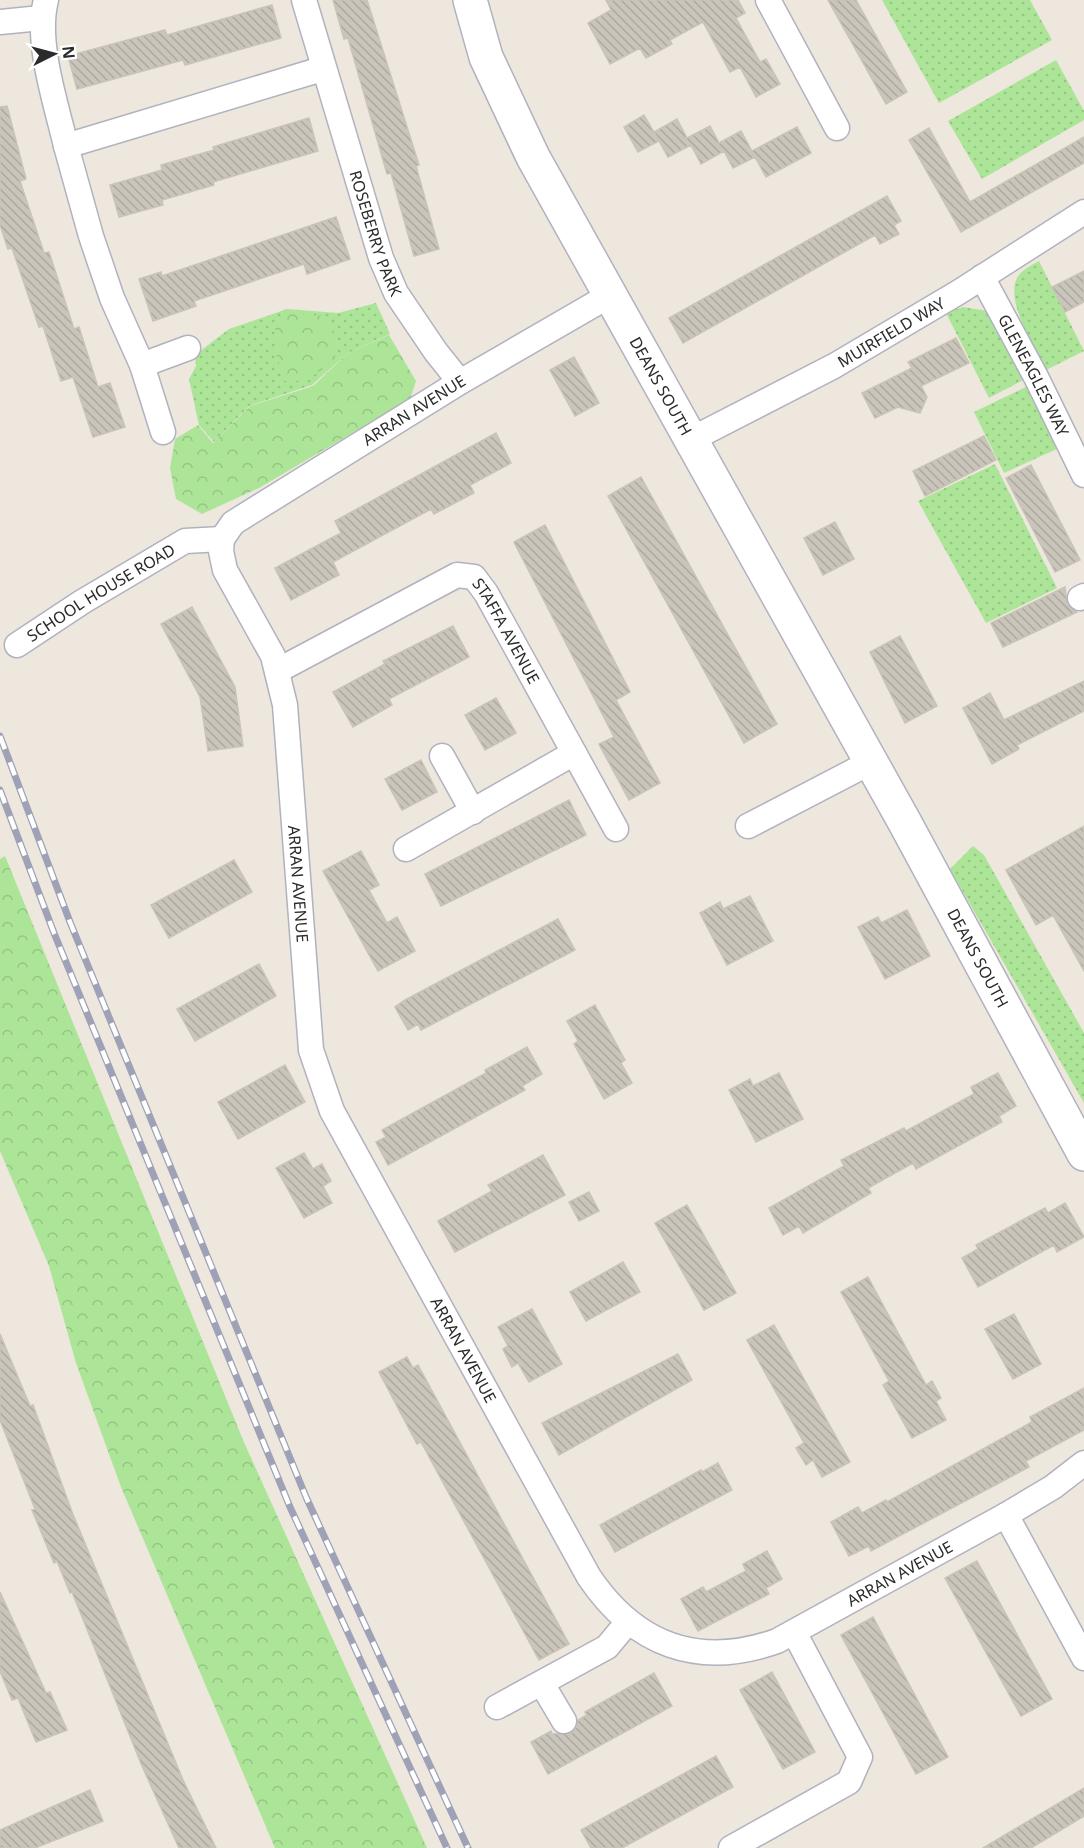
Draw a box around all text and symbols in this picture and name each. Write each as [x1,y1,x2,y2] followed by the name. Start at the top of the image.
[24,24,84,84] north arrow
[57,45,81,60] text: N
[344,168,407,300] street label: ROSEBERRY PARK
[833,291,950,373] street label: MUIRFIELD WAY
[993,310,1075,441] street label: GLENEAGLES WAY
[625,333,697,439] street label: DEANS SOUTH
[358,370,470,450] street label: ARRAN AVENUE
[22,538,179,647] street label: SCHOOL HOUSE ROAD
[467,573,545,688] street label: STAFFA AVENUE
[283,824,314,943] street label: ARRAN AVENUE
[942,904,1014,1011] street label: DEANS SOUTH
[426,1293,502,1407] street label: ARRAN AVENUE
[843,1536,957,1611] street label: ARRAN AVENUE

